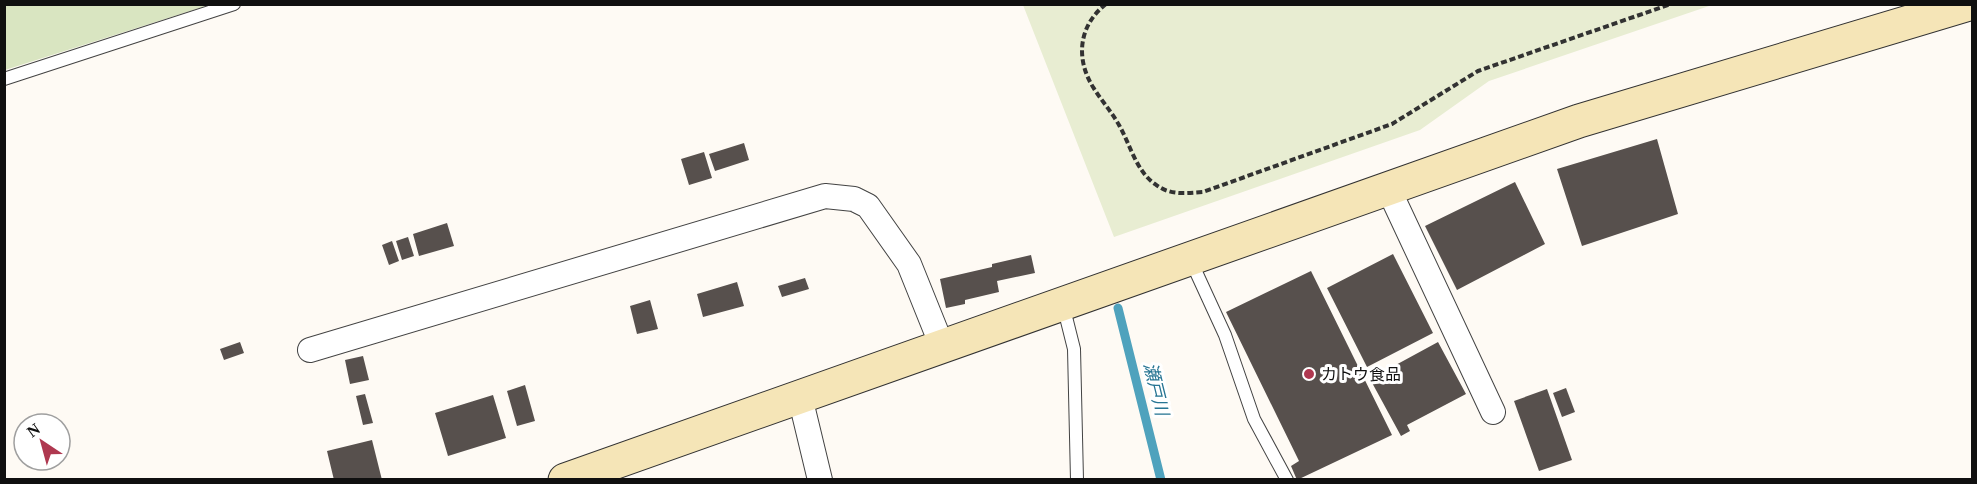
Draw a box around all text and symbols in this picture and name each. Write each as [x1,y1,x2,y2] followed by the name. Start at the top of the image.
[1140,360,1173,420] water label: 瀬戸川
[1321,366,1401,383] place label: カトウ食品
[1302,367,1316,381] marker: カトウ食品
[12,412,72,472] north arrow
[24,420,44,441] text: N

